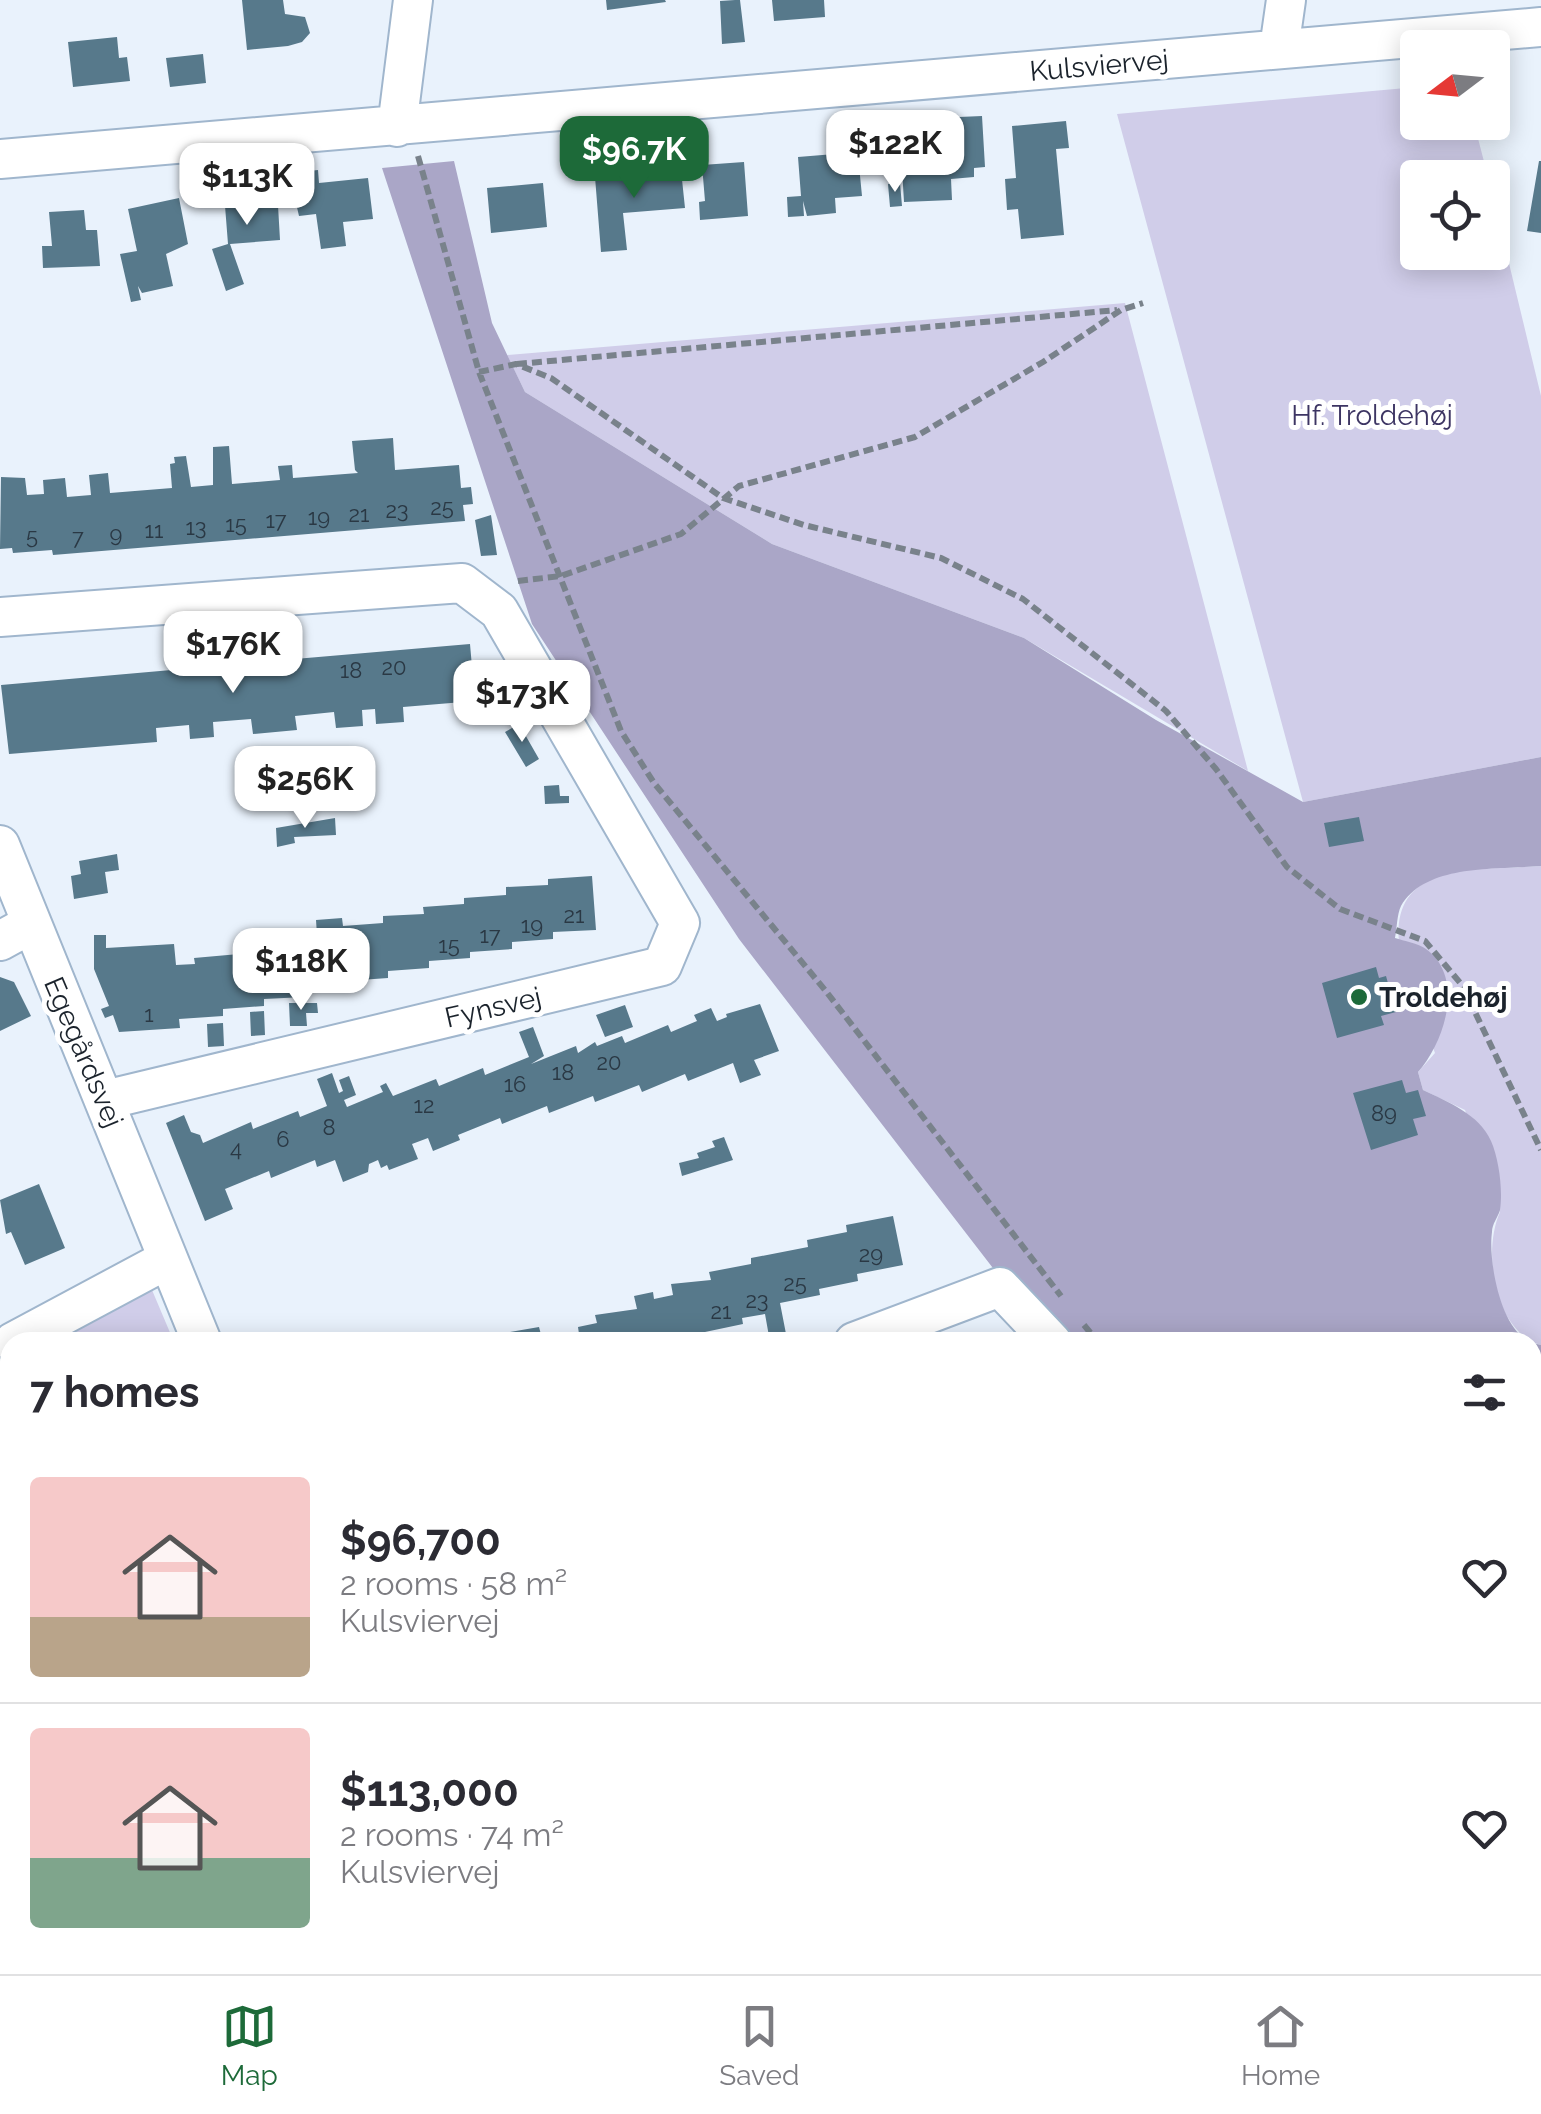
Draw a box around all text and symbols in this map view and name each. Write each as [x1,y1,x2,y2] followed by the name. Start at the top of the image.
[1400,30,1510,140] north arrow
[1400,30,1510,270] map controls
[1028,43,1170,88] street label: Kulsviervej
[825,110,965,195] pin: $122K
[553,116,715,201] pin: $96.7K
[848,124,942,161] text: $122K
[582,130,686,167] text: $96.7K
[177,143,317,228] pin: $113K
[201,157,293,194] text: $113K
[1400,160,1510,270] button: locate
[1291,399,1453,432] park label: Hf. Troldehøj
[430,494,454,520] house number: 25
[385,497,409,523] house number: 23
[349,501,369,527] house number: 21
[308,504,330,530] house number: 19
[265,507,287,533] house number: 17
[225,511,247,537] house number: 15
[185,514,207,540] house number: 13
[145,517,163,543] house number: 11
[110,521,122,547] house number: 9
[26,523,38,549] house number: 5
[72,524,84,550] house number: 7
[163,611,303,696] pin: $176K
[186,625,280,662] text: $176K
[382,654,406,680] house number: 20
[340,657,362,683] house number: 18
[452,660,592,745] pin: $173K
[475,674,569,711] text: $173K
[235,746,375,831] pin: $256K
[257,760,353,797] text: $256K
[564,902,584,928] house number: 21
[521,912,543,938] house number: 19
[479,922,501,948] house number: 17
[231,928,371,1013] pin: $118K
[438,932,460,958] house number: 15
[255,942,347,979] text: $118K
[37,972,130,1132] street label: Egegårdsvej
[442,980,545,1035] street label: Fynsvej
[1379,981,1507,1014] place label: Troldehøj
[1348,986,1370,1008] marker: Troldehøj
[144,1001,154,1027] house number: 1
[597,1049,621,1075] house number: 20
[552,1059,574,1085] house number: 18
[504,1071,526,1097] house number: 16
[414,1092,434,1118] house number: 12
[1371,1100,1397,1126] house number: 89
[322,1114,336,1140] house number: 8
[276,1126,290,1152] house number: 6
[230,1135,242,1161] house number: 4
[859,1241,883,1267] house number: 29
[783,1270,807,1296] house number: 25
[745,1287,769,1313] house number: 23
[711,1298,731,1324] house number: 21
[1457,1365,1512,1420] icon: filters
[30,1368,199,1417] text: 7 homes
[340,1516,501,1565] text: $96,700
[110,1517,230,1637] icon: home
[1457,1550,1512,1605] icon: heart
[340,1565,567,1602] text: 2 rooms · 58 m²
[340,1602,499,1639] text: Kulsviervej
[340,1767,519,1816] text: $113,000
[110,1768,230,1888] icon: home
[1457,1801,1512,1856] icon: heart
[340,1816,564,1853] text: 2 rooms · 74 m²
[340,1853,499,1890] text: Kulsviervej
[221,1999,278,2092] tab: Map
[719,1999,799,2092] tab: Saved
[1241,1999,1320,2092] tab: Home

